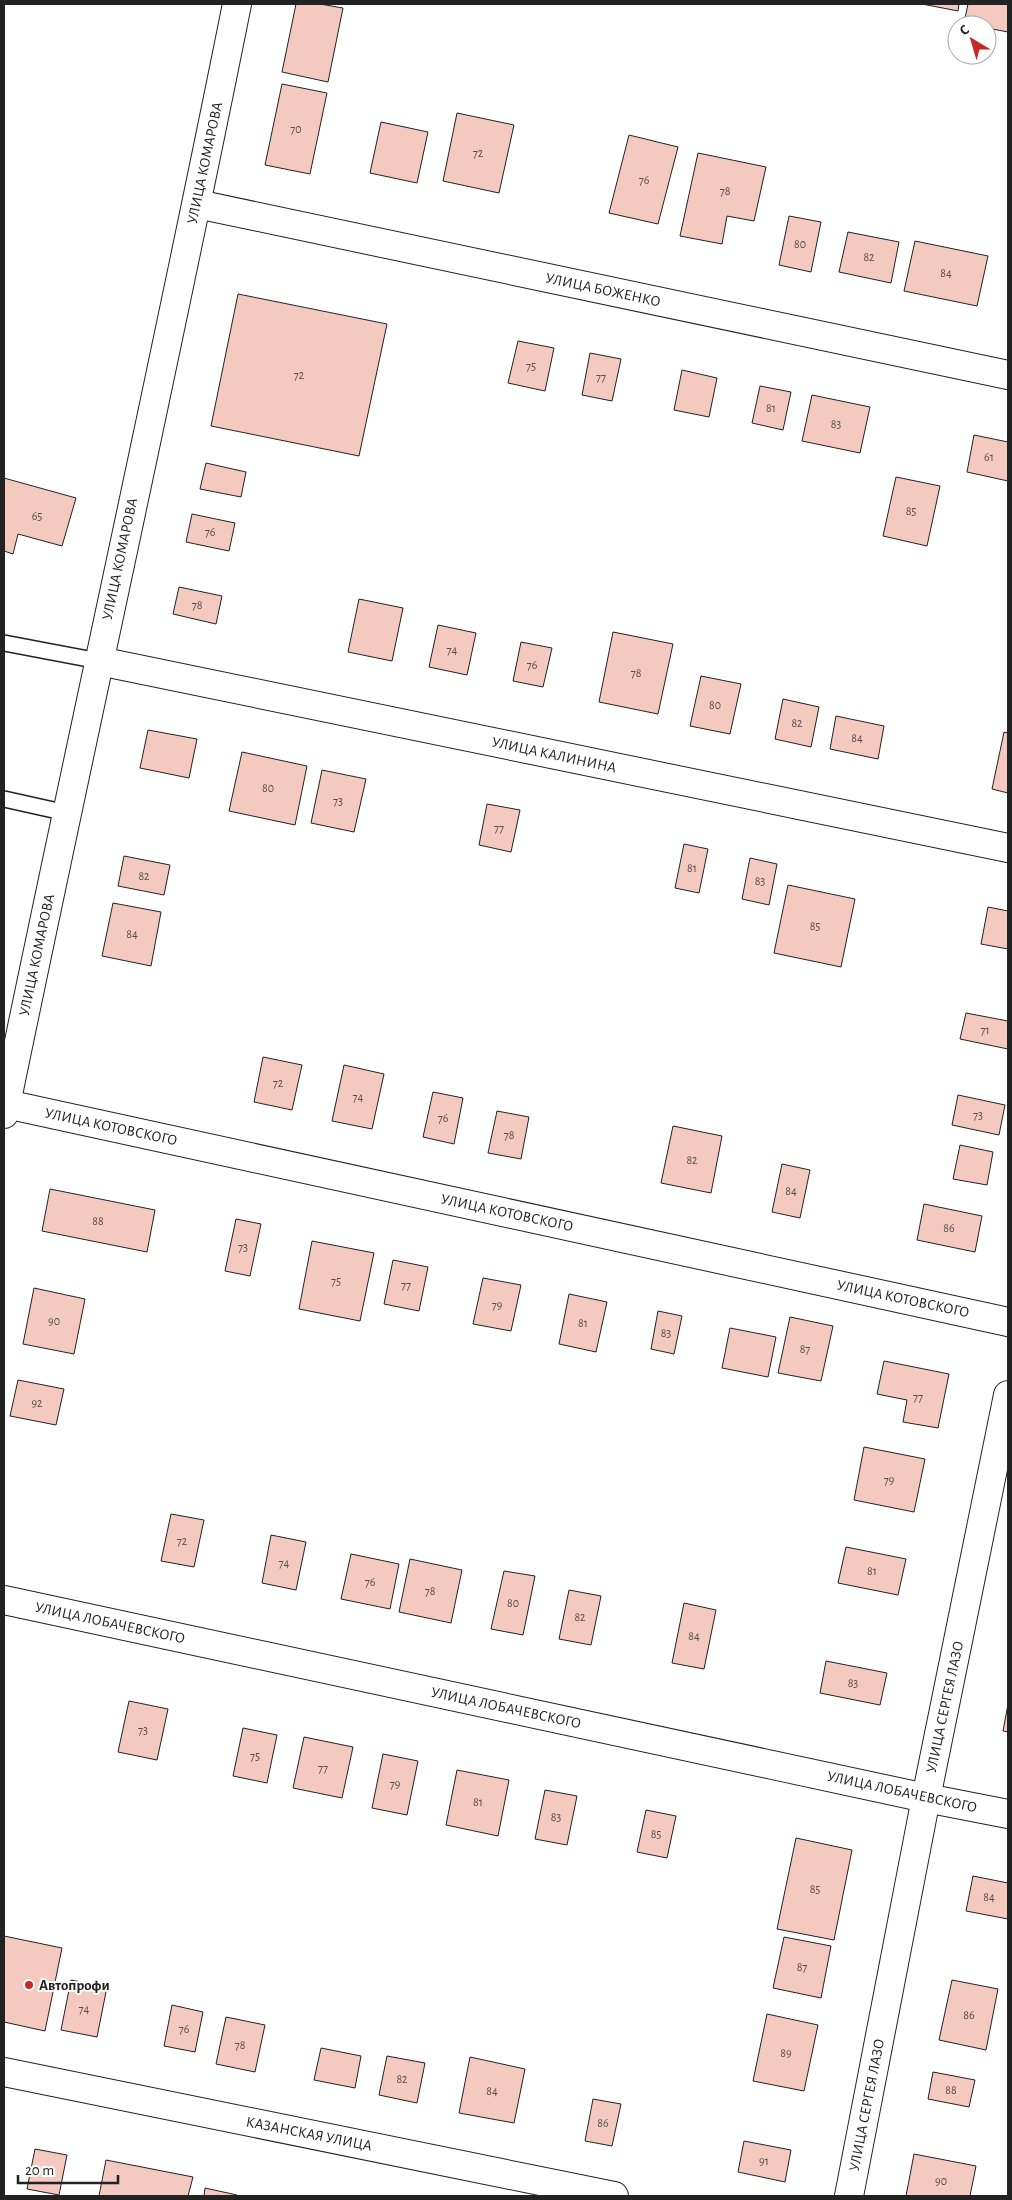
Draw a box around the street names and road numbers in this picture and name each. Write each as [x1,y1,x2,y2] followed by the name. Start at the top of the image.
[185,101,225,225] street label: УЛИЦА КОМАРОВА
[544,271,662,309] street label: УЛИЦА БОЖЕНКО
[100,497,140,621] street label: УЛИЦА КОМАРОВА
[490,734,618,776] street label: УЛИЦА КАЛИНИНА
[17,893,57,1017] street label: УЛИЦА КОМАРОВА
[43,1106,179,1148] street label: УЛИЦА КОТОВСКОГО
[439,1192,575,1234] street label: УЛИЦА КОТОВСКОГО
[835,1278,971,1320] street label: УЛИЦА КОТОВСКОГО
[34,1600,186,1646] street label: УЛИЦА ЛОБАЧЕВСКОГО
[924,1640,966,1774] street label: УЛИЦА СЕРГЕЯ ЛАЗО
[430,1685,582,1731] street label: УЛИЦА ЛОБАЧЕВСКОГО
[826,1769,978,1815] street label: УЛИЦА ЛОБАЧЕВСКОГО
[847,2037,887,2173] street label: УЛИЦА СЕРГЕЯ ЛАЗО
[245,2114,373,2154] street label: КАЗАНСКАЯ УЛИЦА

